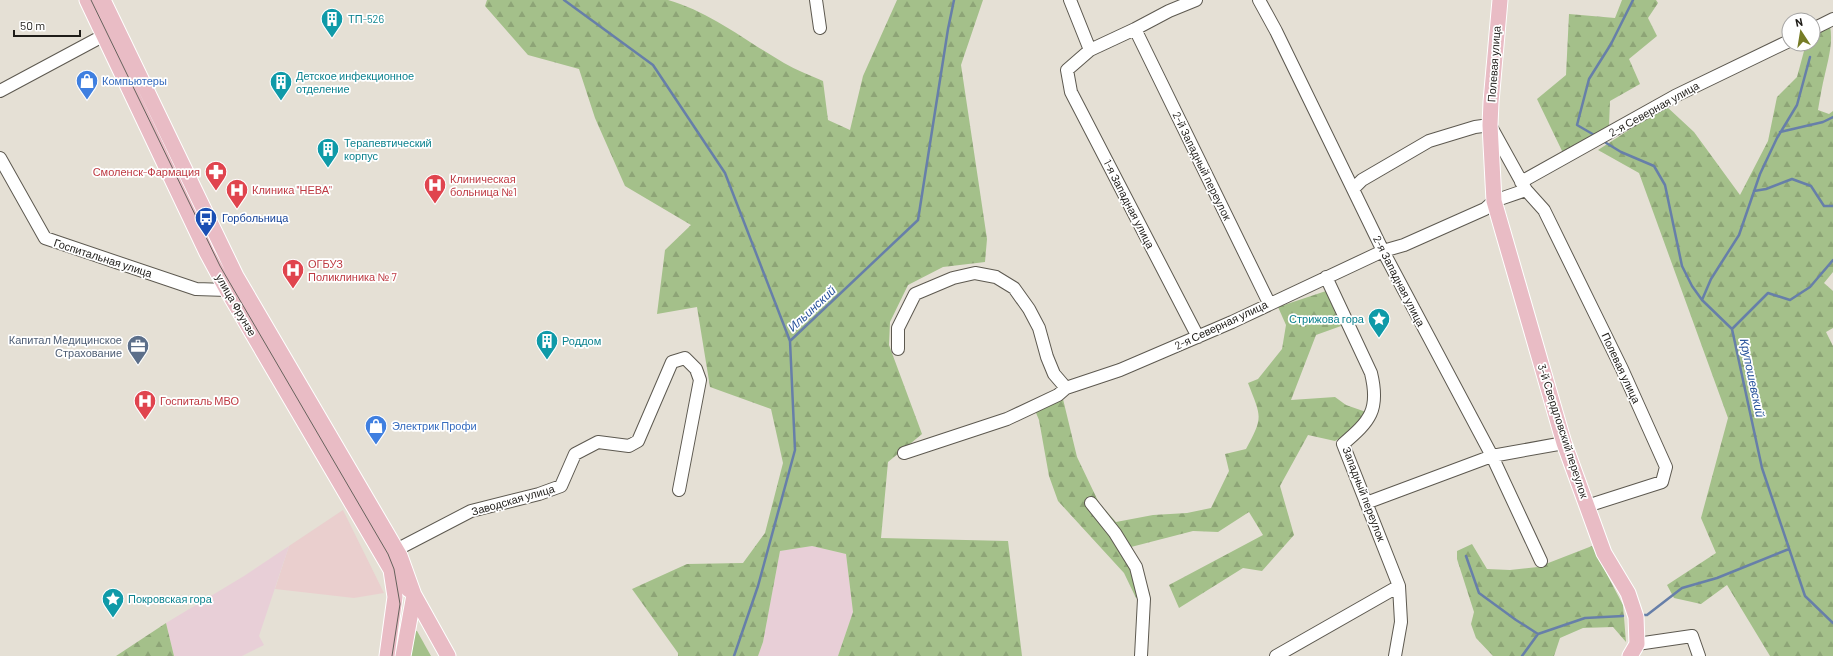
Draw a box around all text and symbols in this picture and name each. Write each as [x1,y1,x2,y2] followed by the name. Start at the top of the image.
[319,6,345,39] building icon: ТП-526
[14,12,80,38] scale bar
[348,12,385,25] place label: ТП-526
[1781,12,1821,52] north arrow
[1794,15,1804,29] text: N
[20,18,45,32] text: 50 m
[1484,24,1503,103] street label: Полевая улица
[74,68,100,101] shop icon: Компьютеры
[268,69,294,102] building icon: Детское инфекционное отделение
[296,69,414,95] place label: Детское инфекционное отделение
[102,74,167,87] place label: Компьютеры
[1606,78,1702,139] street label: 2-я Северная улица
[1171,109,1234,222] street label: 2-й Западный переулок
[315,136,341,169] building icon: Терапевтический корпус
[344,136,432,162] place label: Терапевтический корпус
[1101,157,1158,251] street label: 1-я Западная улица
[203,159,229,192] pharmacy icon: Смоленск-Фармация
[93,165,200,178] place label: Смоленск-Фармация
[422,172,448,205] hospital icon: Клиническая больница №1
[450,172,517,198] place label: Клиническая больница №1
[224,177,250,210] hospital icon: Клиника "НЕВА"
[252,183,332,196] place label: Клиника "НЕВА"
[193,205,219,238] bus stop icon: Горбольница
[222,211,289,224] place label: Горбольница
[1371,233,1428,329] street label: 2-я Западная улица
[52,235,155,280] street label: Госпитальная улица
[280,257,306,290] hospital icon: ОГБУЗ Поликлиника № 7
[308,257,397,283] place label: ОГБУЗ Поликлиника № 7
[213,271,259,338] street label: улица Фрунзе
[785,282,838,334] water label: Ильинский
[1172,297,1270,352] street label: 2-я Северная улица
[1366,306,1392,339] place icon: Стрижова гора
[1289,312,1365,325] place label: Стрижова гора
[534,328,560,361] building icon: Роддом
[1599,330,1644,406] street label: Полевая улица
[9,333,122,359] place label: Капитал Медицинское Страхование
[125,333,151,366] office icon: Капитал Медицинское Страхование
[562,334,601,347] place label: Роддом
[1737,337,1768,419] water label: Крупошевский
[1536,362,1591,500] street label: 3-й Свердловский переулок
[132,388,158,421] hospital icon: Госпиталь МВО
[160,394,239,407] place label: Госпиталь МВО
[363,413,389,446] shop icon: Электрик Профи
[392,419,477,432] place label: Электрик Профи
[1340,445,1389,543] street label: Западный переулок
[470,481,557,518] street label: Заводская улица
[100,586,126,619] place icon: Покровская гора
[128,592,213,605] place label: Покровская гора

